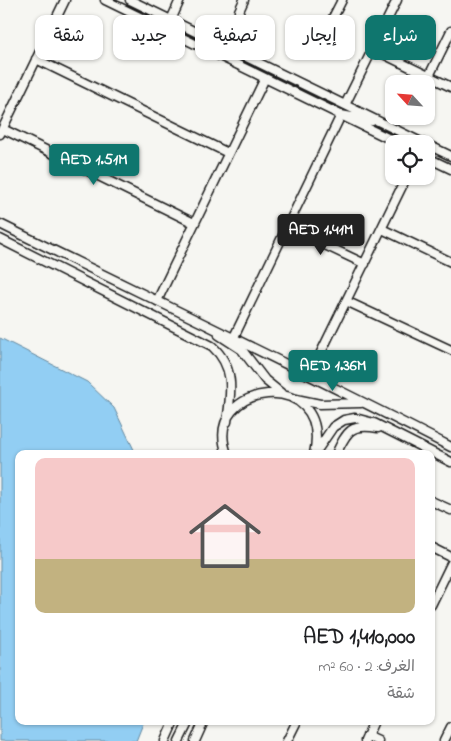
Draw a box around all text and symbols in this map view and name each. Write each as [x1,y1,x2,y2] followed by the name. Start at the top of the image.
[35,15,103,60] chip: شقة
[113,15,185,60] chip: جديد
[195,15,275,60] chip: تصفية
[285,15,355,60] chip: إيجار
[365,15,436,60] chip: شراء
[385,75,435,125] north arrow
[385,75,435,185] map controls
[385,135,435,185] button: locate
[37,144,151,186] pin: AED 1.51M
[60,148,128,172] text: AED 1.51M
[264,214,378,256] pin: AED 1.41M
[288,218,354,242] text: AED 1.41M
[276,350,390,392] pin: AED 1.36M
[299,354,367,378] text: AED 1.36M
[180,491,270,581] icon: home
[303,623,415,653] text: AED 1,410,000
[318,655,415,679] text: الغرف: 2 · 60 m²
[387,682,415,706] text: شقة

